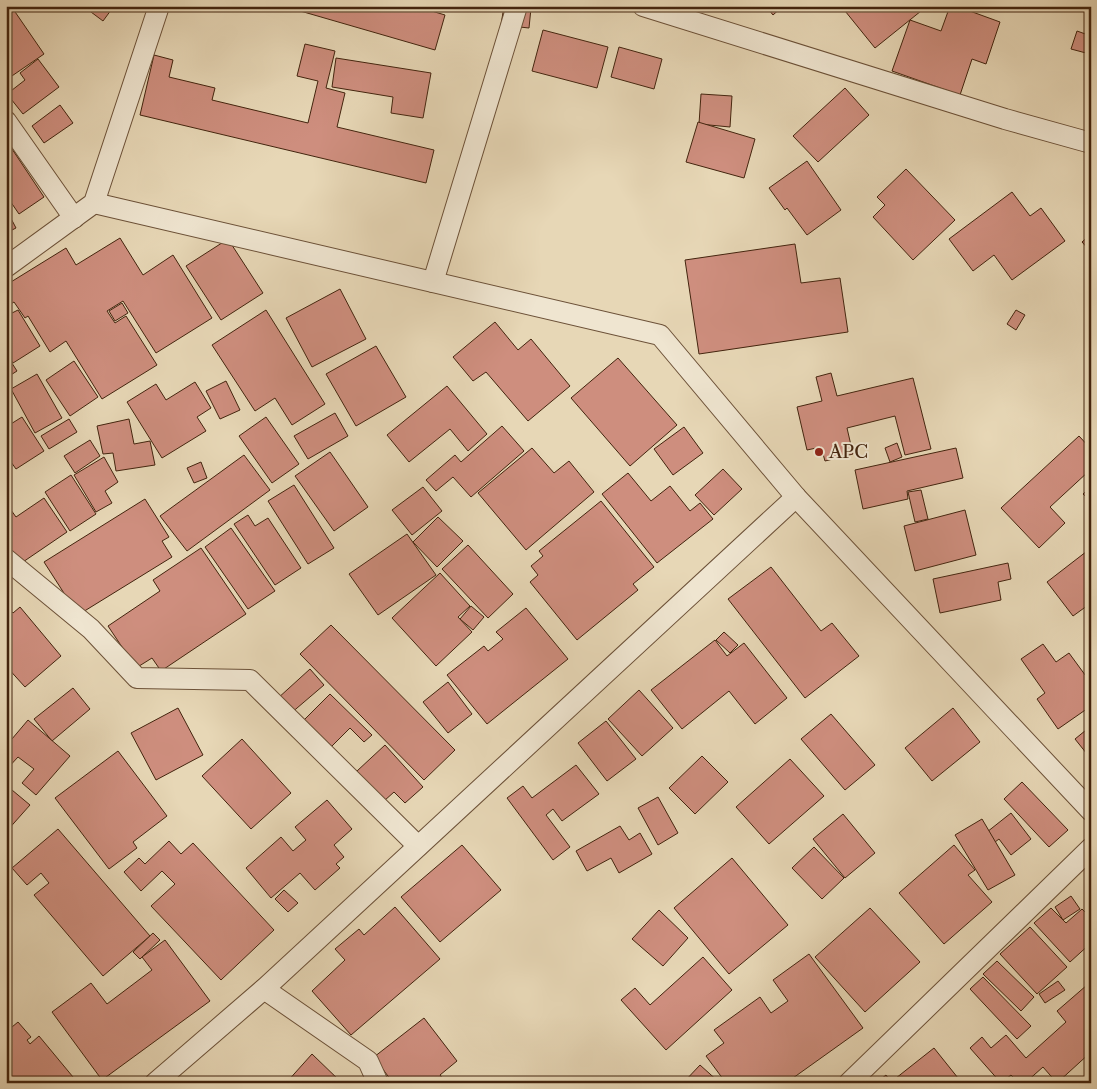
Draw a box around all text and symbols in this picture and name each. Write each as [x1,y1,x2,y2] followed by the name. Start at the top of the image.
[828,441,868,463] place label: APC
[813,446,825,458] marker: APC

